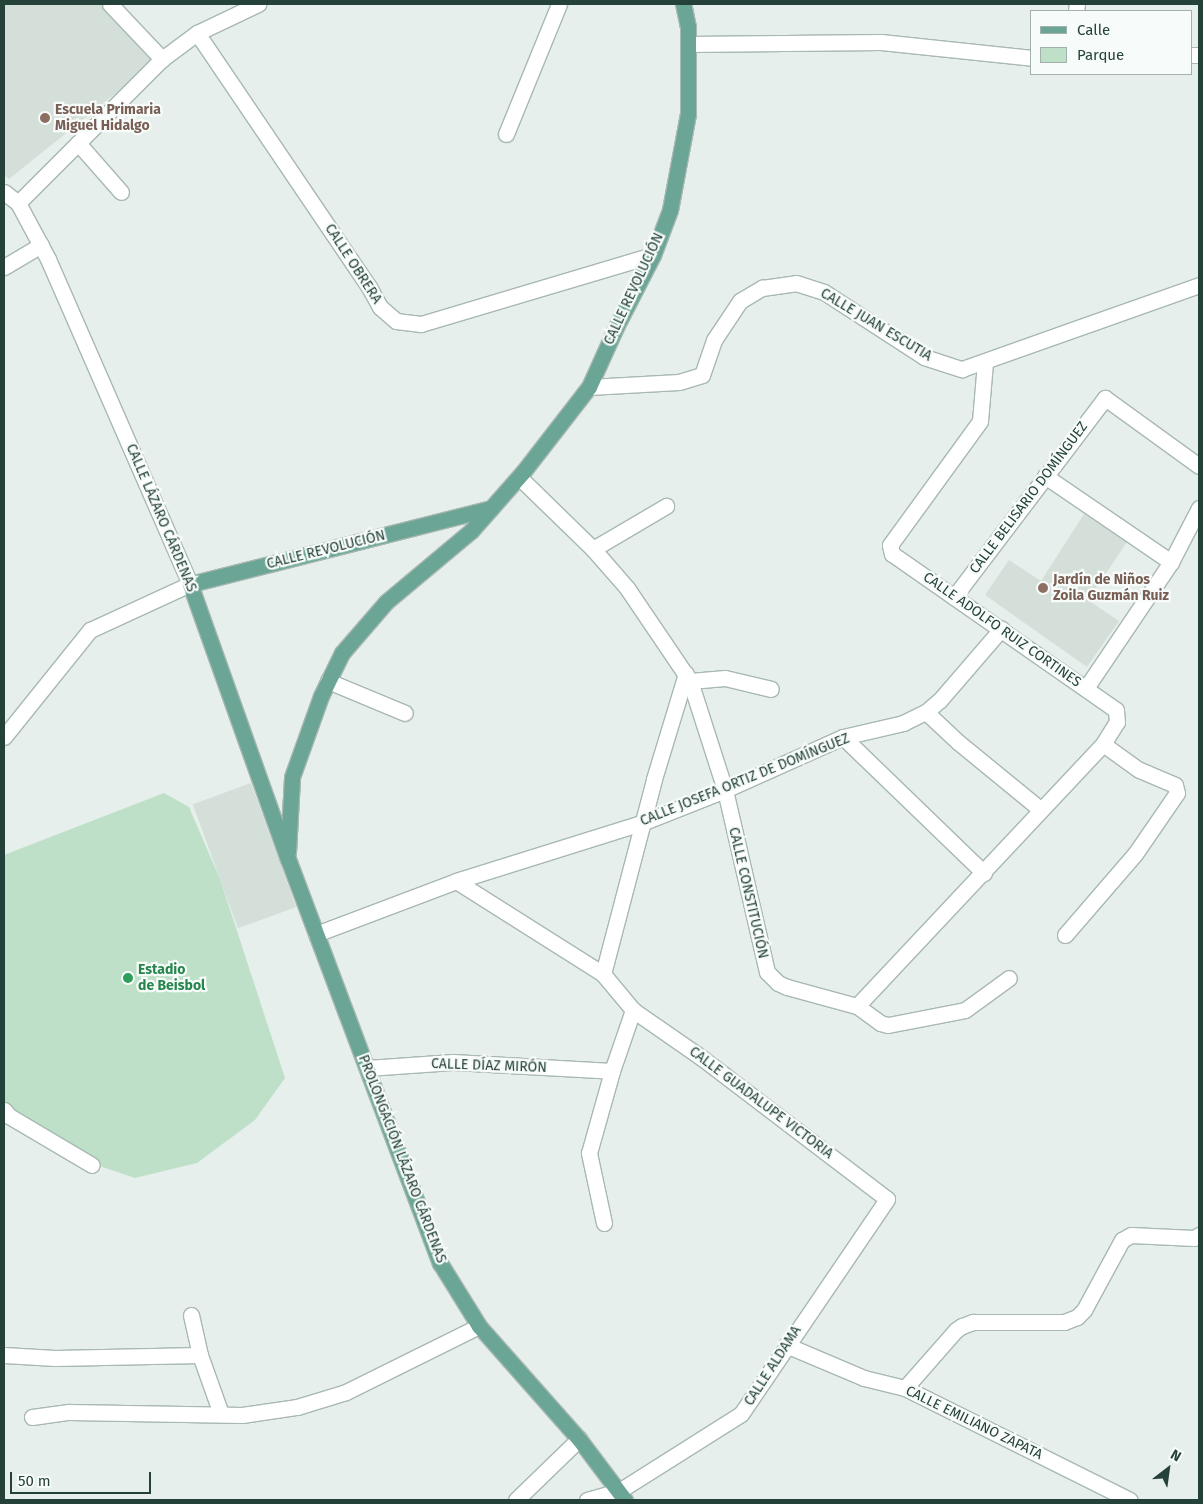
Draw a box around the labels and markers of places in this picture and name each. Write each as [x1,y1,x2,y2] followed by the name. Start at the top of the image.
[55,102,161,134] place label: Escuela Primaria Miguel Hidalgo
[39,112,51,124] marker: Escuela Primaria Miguel Hidalgo
[1053,572,1169,604] place label: Jardín de Niños Zoila Guzmán Ruiz
[1037,582,1049,594] marker: Jardín de Niños Zoila Guzmán Ruiz
[138,962,205,994] place label: Estadio de Beisbol
[122,972,134,984] marker: Estadio de Beisbol

